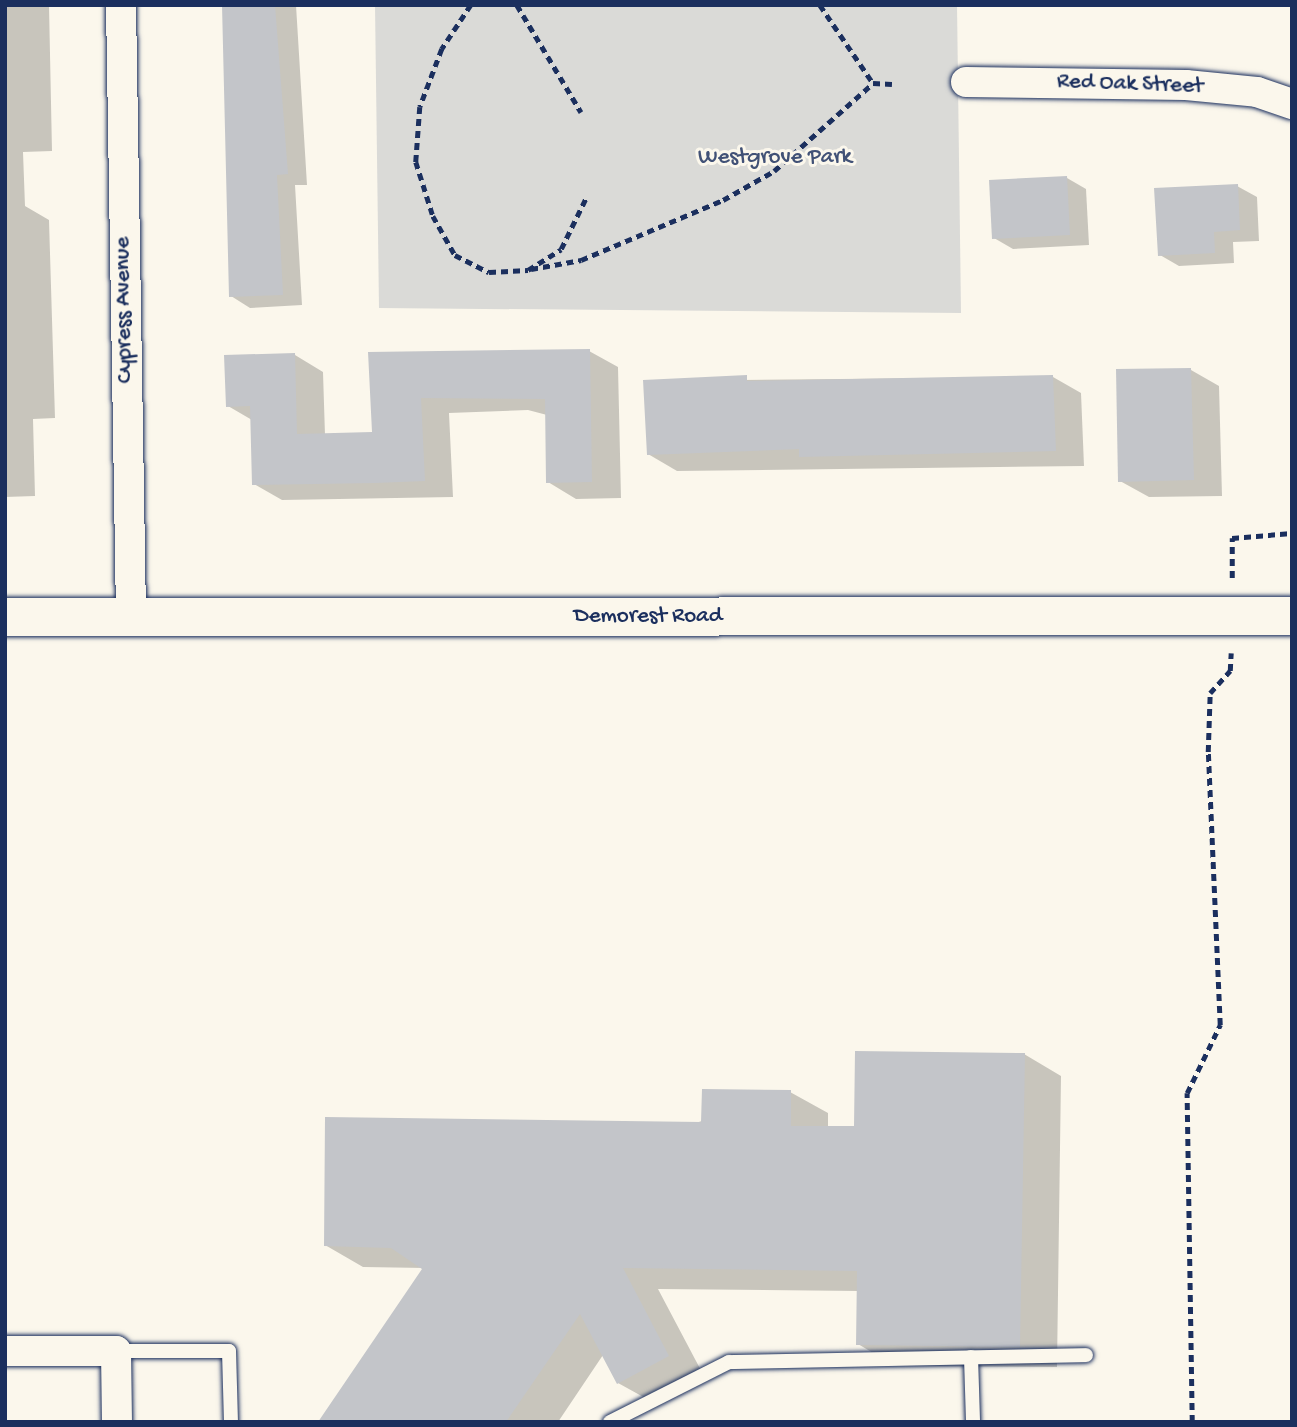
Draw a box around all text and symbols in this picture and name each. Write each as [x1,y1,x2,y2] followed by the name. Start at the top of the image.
[1056,69,1204,101] street label: Red Oak Street
[698,144,852,172] park label: Westgrove Park
[110,236,140,384] street label: Cypress Avenue
[574,603,722,631] street label: Demorest Road

